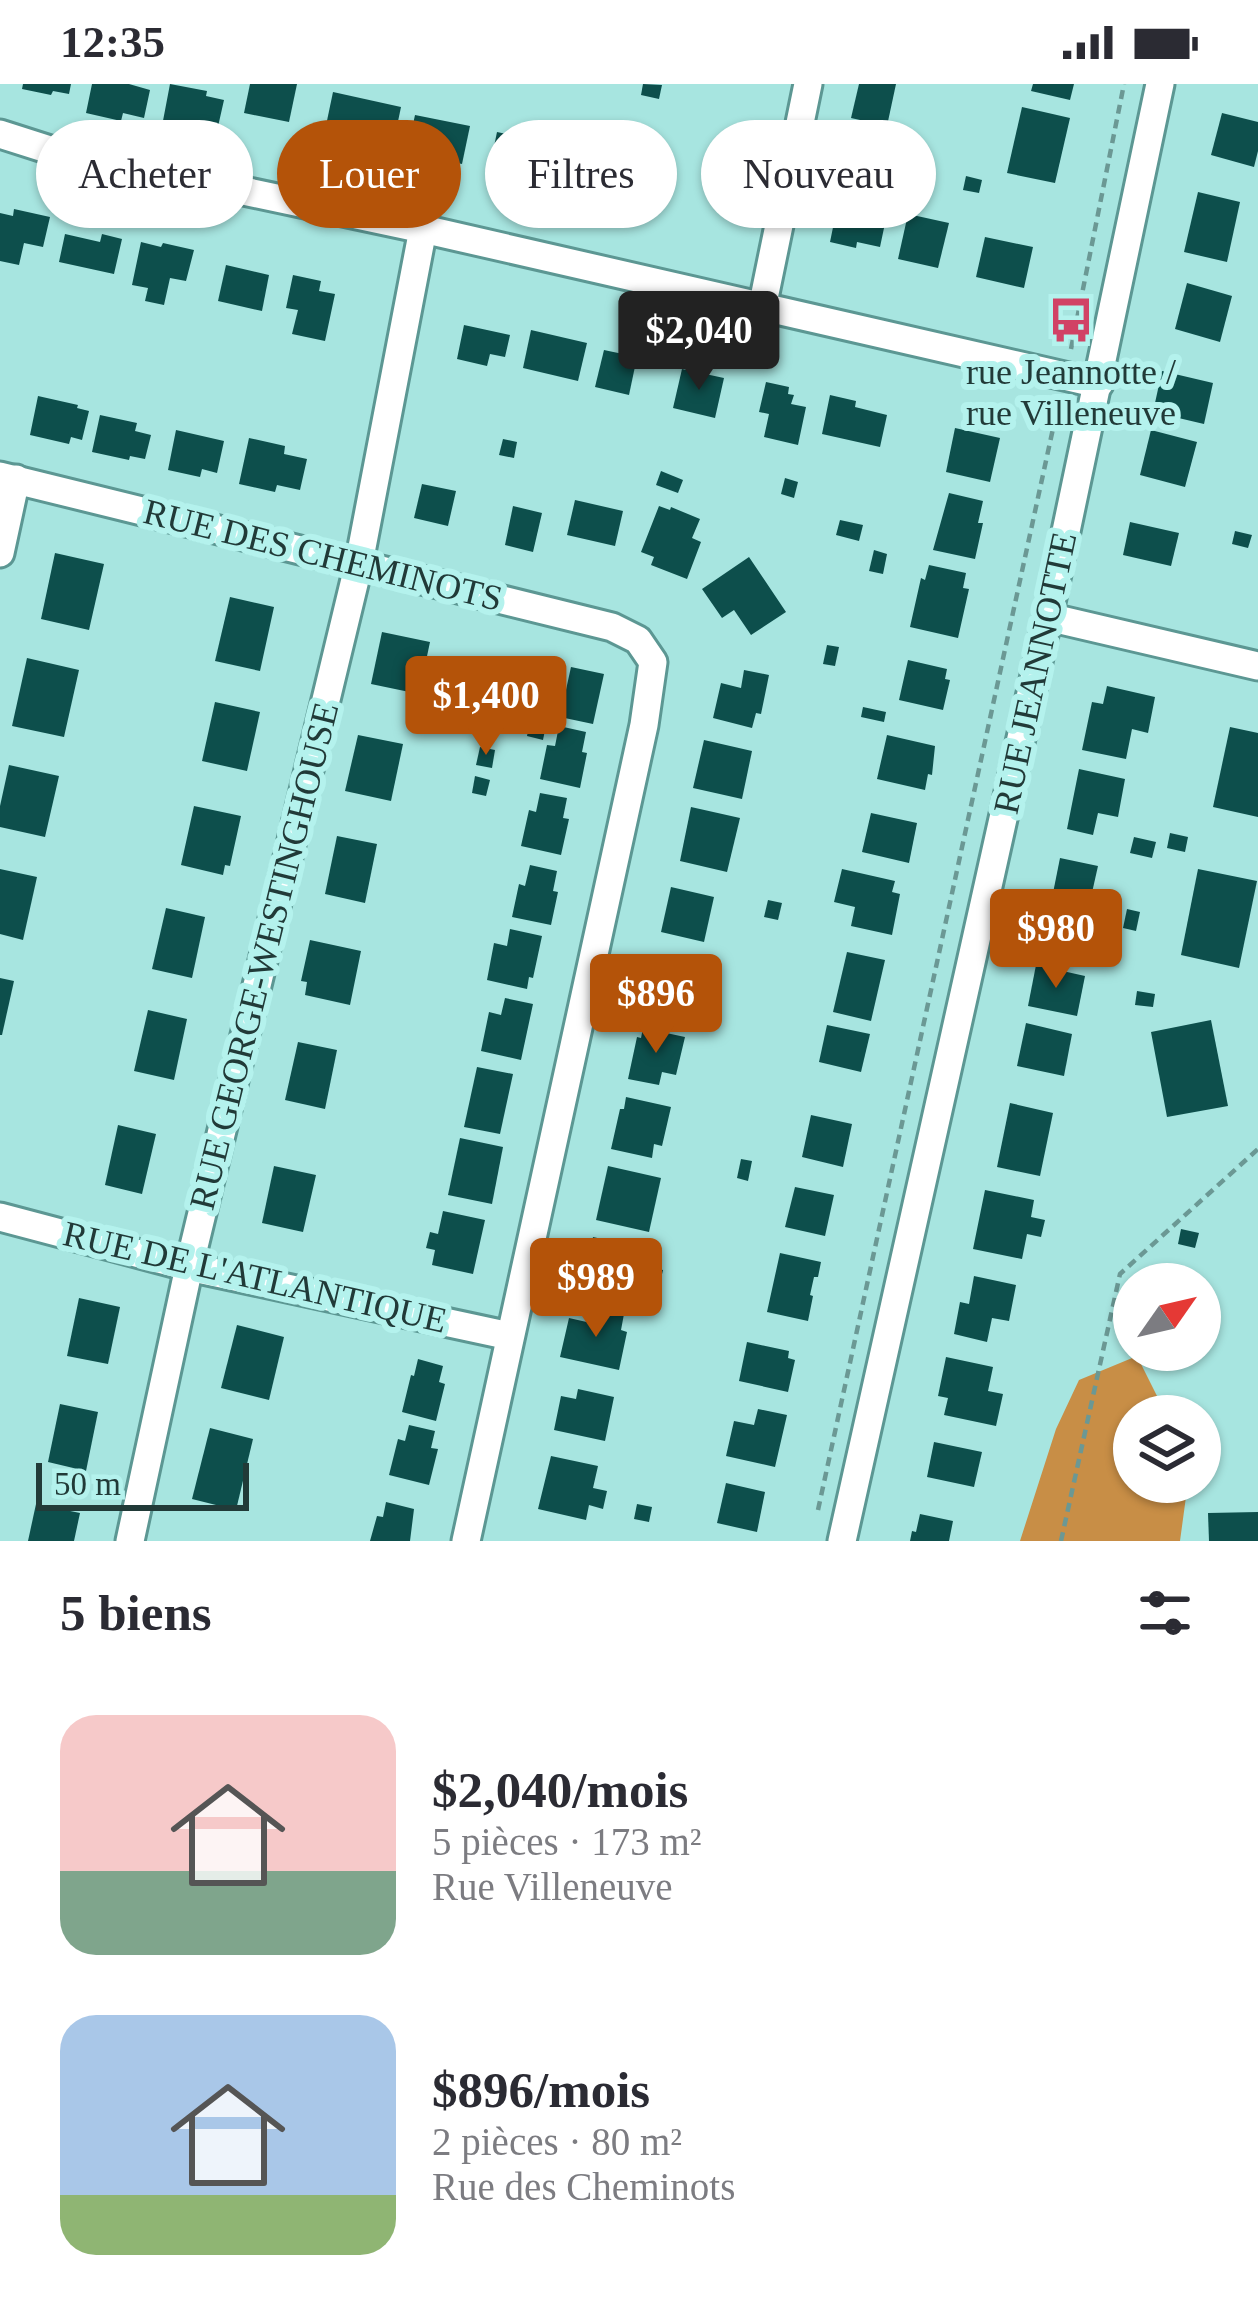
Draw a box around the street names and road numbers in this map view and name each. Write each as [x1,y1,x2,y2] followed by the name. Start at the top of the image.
[140,491,506,619] street label: RUE DES CHEMINOTS
[986,528,1084,818] street label: RUE JEANNOTTE
[182,698,346,1214] street label: RUE GEORGE-WESTINGHOUSE
[59,1213,451,1341] street label: RUE DE L'ATLANTIQUE

